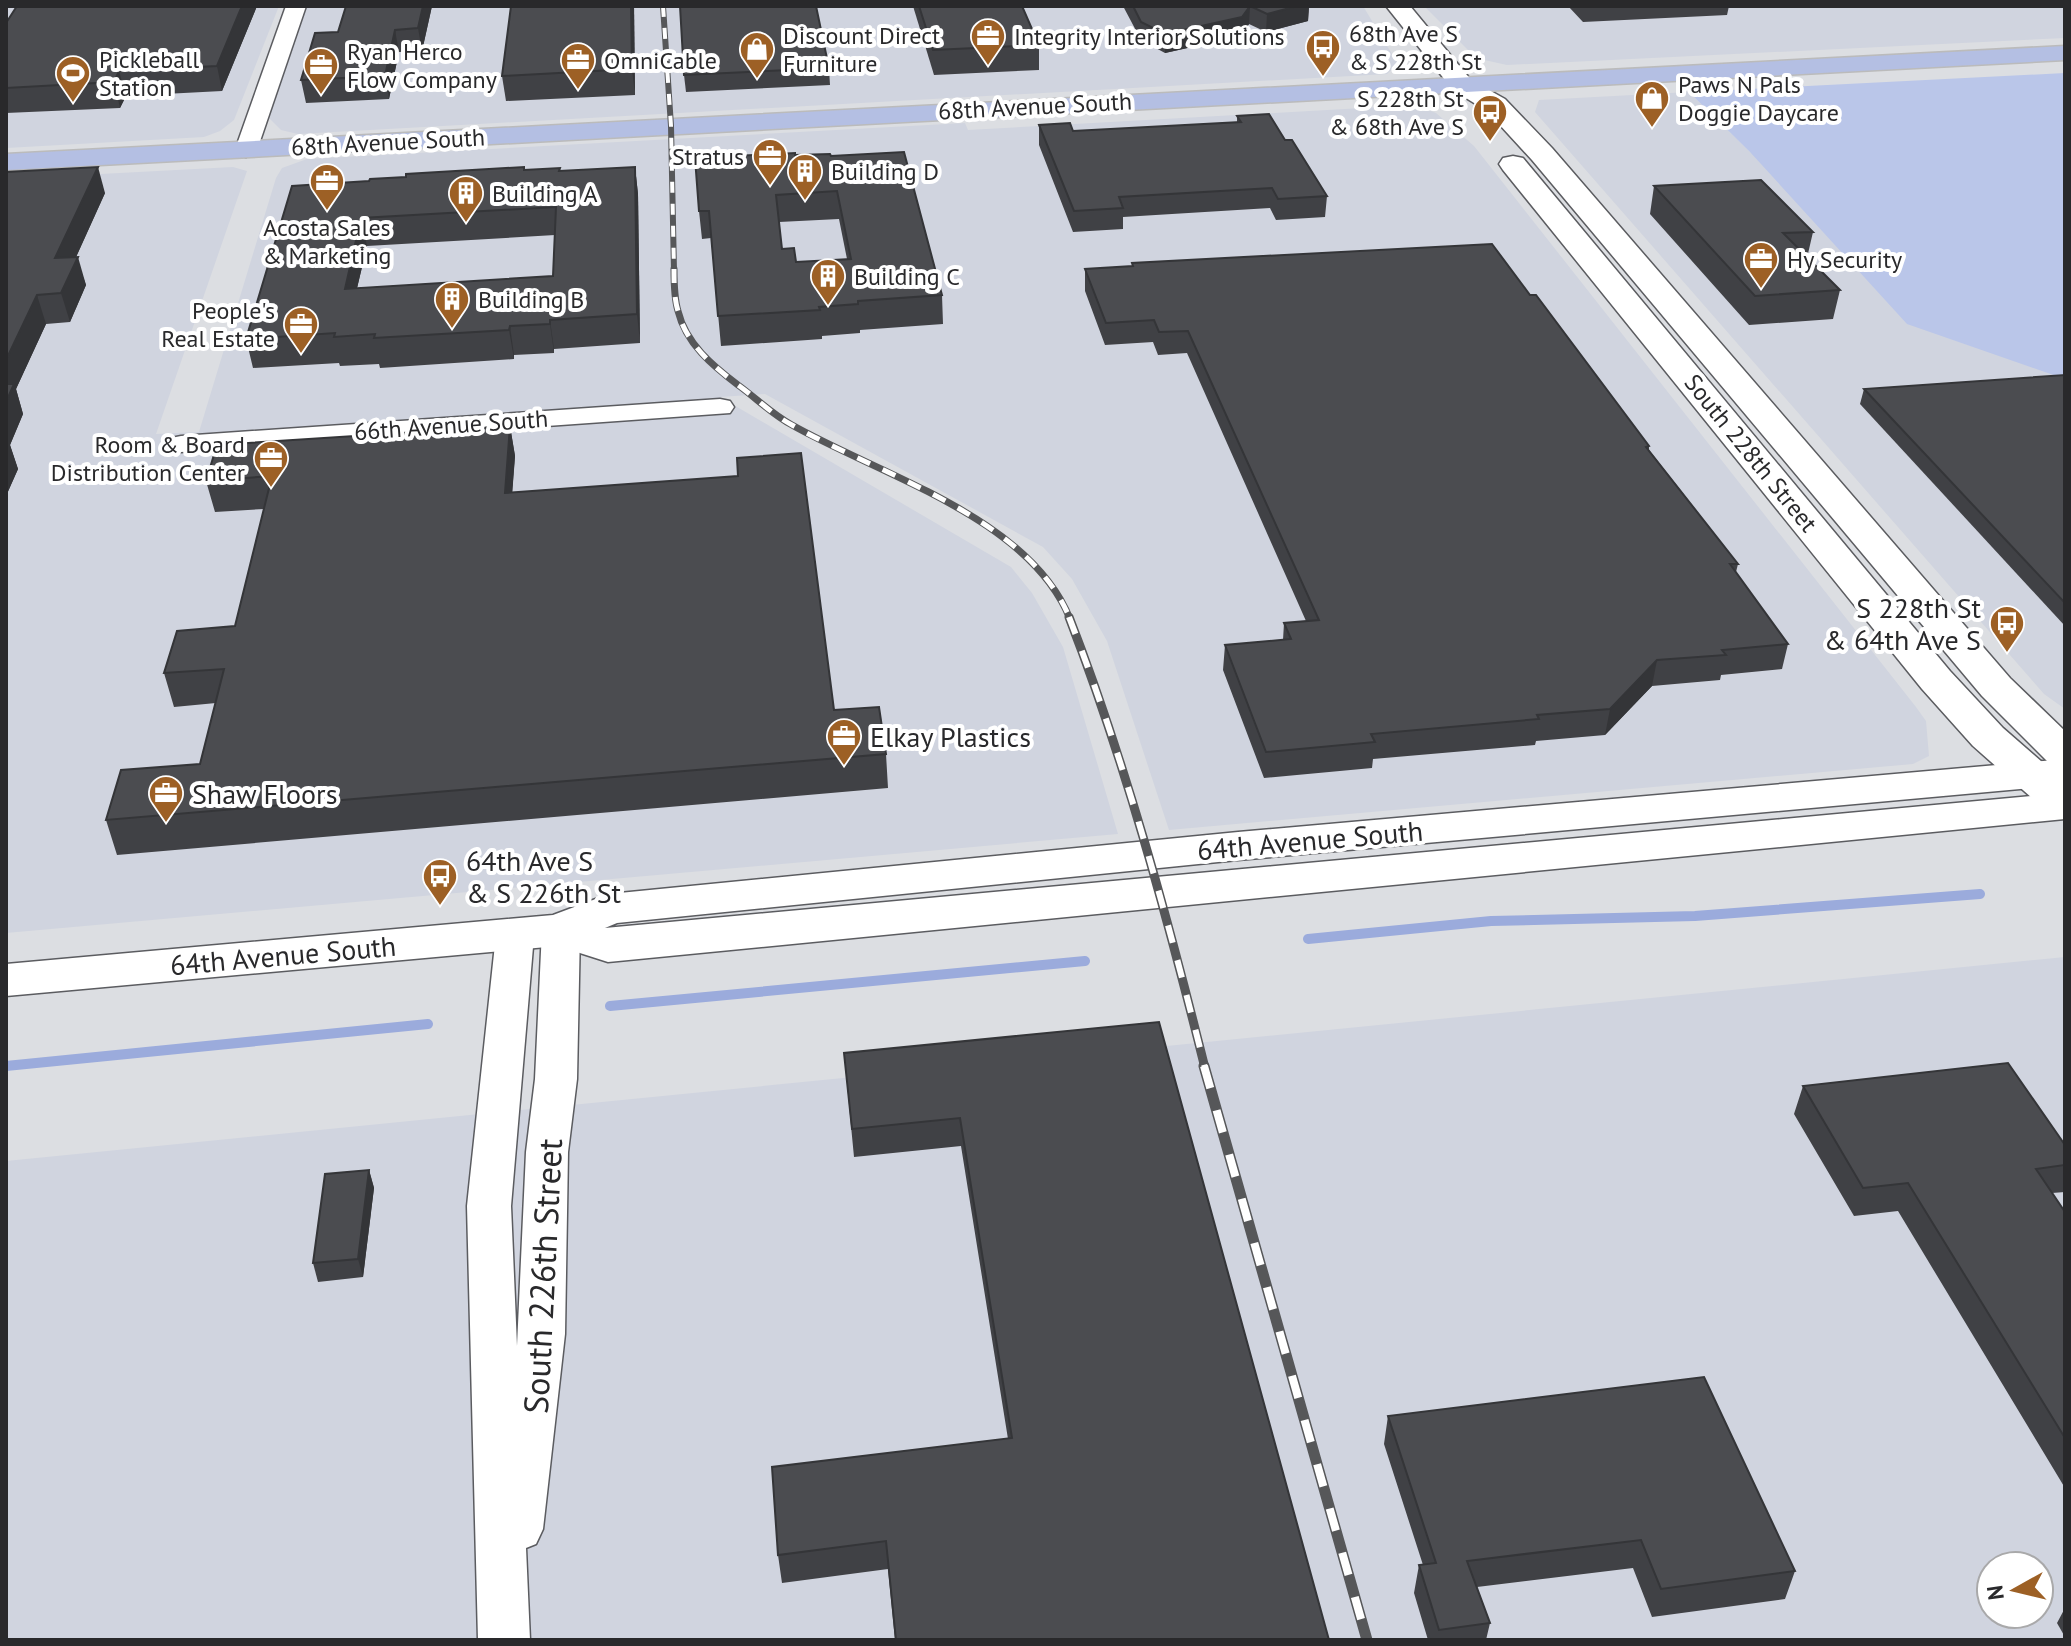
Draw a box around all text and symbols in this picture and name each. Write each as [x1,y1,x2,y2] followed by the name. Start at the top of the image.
[969,17,1007,67] office icon: Integrity Interior Solutions
[1349,18,1482,77] place label: 68th Ave S & S 228th St
[783,20,940,79] place label: Discount Direct Furniture
[1014,21,1285,52] place label: Integrity Interior Solutions
[1304,28,1342,78] bus stop icon: 68th Ave S & S 228th St
[738,30,776,80] shop icon: Discount Direct Furniture
[347,36,497,95] place label: Ryan Herco Flow Company
[559,41,597,91] office icon: OmniCable
[99,44,199,103] place label: Pickleball Station
[604,45,717,76] place label: OmniCable
[302,46,340,96] office icon: Ryan Herco Flow Company
[54,54,92,104] sports icon: Pickleball Station
[1678,69,1839,128] place label: Paws N Pals Doggie Daycare
[1633,79,1671,129] shop icon: Paws N Pals Doggie Daycare
[1329,83,1464,142] place label: S 228th St & 68th Ave S
[937,85,1133,127] street label: 68th Avenue South
[1471,93,1509,143] bus stop icon: S 228th St & 68th Ave S
[290,121,486,163] street label: 68th Avenue South
[751,137,789,187] office icon: Stratus
[672,141,744,172] place label: Stratus
[786,152,824,202] building icon: Building D
[831,156,939,187] place label: Building D
[308,162,346,212] office icon: Acosta Sales & Marketing
[447,174,485,224] building icon: Building A
[492,178,597,209] place label: Building A
[263,212,391,271] place label: Acosta Sales & Marketing
[1742,240,1780,290] office icon: Hy Security
[1787,244,1902,275] place label: Hy Security
[809,257,847,307] building icon: Building C
[854,261,960,292] place label: Building C
[433,280,471,330] building icon: Building B
[478,284,584,315] place label: Building B
[161,295,275,354] place label: People's Real Estate
[282,305,320,355] office icon: People's Real Estate
[1678,368,1824,538] street label: South 228th Street
[353,403,549,447] street label: 66th Avenue South
[51,429,245,488] place label: Room & Board Distribution Center
[252,439,290,489] office icon: Room & Board Distribution Center
[1824,589,1981,658] place label: S 228th St & 64th Ave S
[1988,604,2026,654] bus stop icon: S 228th St & 64th Ave S
[825,717,863,767] office icon: Elkay Plastics
[870,718,1031,755] place label: Elkay Plastics
[147,774,185,824] office icon: Shaw Floors
[192,775,337,812] place label: Shaw Floors
[1196,812,1424,868] street label: 64th Avenue South
[466,842,622,911] place label: 64th Ave S & S 226th St
[421,857,459,907] bus stop icon: 64th Ave S & S 226th St
[169,927,397,983] street label: 64th Avenue South
[513,1137,571,1415] street label: South 226th Street
[1975,1550,2055,1630] north arrow
[1980,1584,2010,1602] text: N

